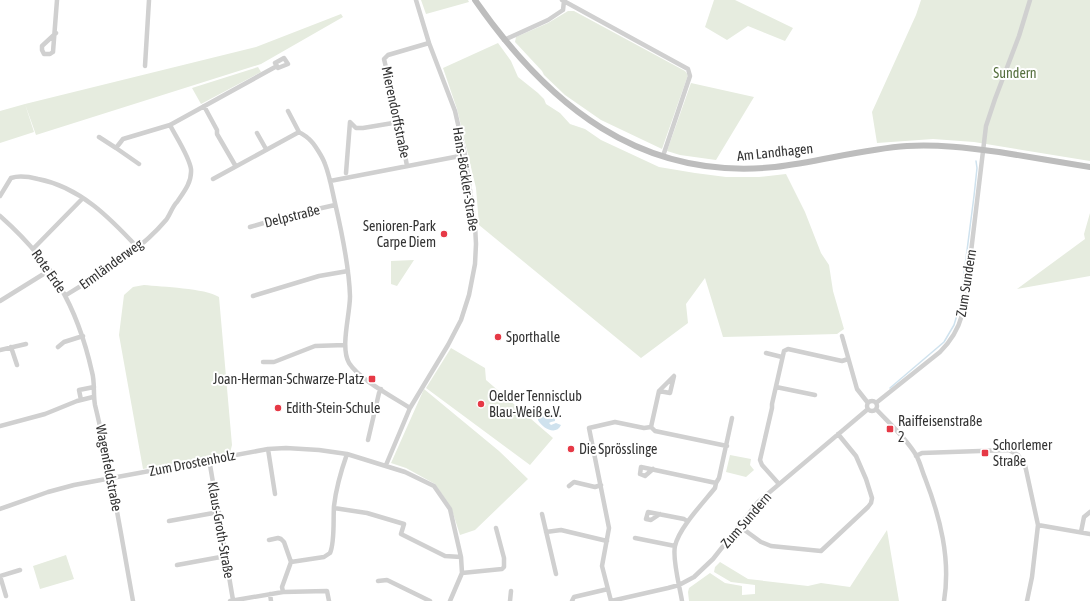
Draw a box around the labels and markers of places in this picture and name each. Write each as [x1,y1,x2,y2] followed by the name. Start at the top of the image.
[363,218,436,250] place label: Senioren-Park Carpe Diem
[439,229,449,239] marker: Senioren-Park Carpe Diem
[506,329,560,345] place label: Sporthalle
[493,332,503,342] marker: Sporthalle
[213,371,364,387] place label: Joan-Herman-Schwarze-Platz
[367,374,377,384] marker: Joan-Herman-Schwarze-Platz
[489,388,582,420] place label: Oelder Tennisclub Blau-Weiß e.V.
[476,399,486,409] marker: Oelder Tennisclub Blau-Weiß e.V.
[286,400,380,416] place label: Edith-Stein-Schule
[273,403,283,413] marker: Edith-Stein-Schule
[898,413,982,445] place label: Raiffeisenstraße 2
[885,424,895,434] marker: Raiffeisenstraße 2
[993,437,1053,469] place label: Schorlemer Straße
[579,441,657,457] place label: Die Sprösslinge
[566,444,576,454] marker: Die Sprösslinge
[980,448,990,458] marker: Schorlemer Straße

